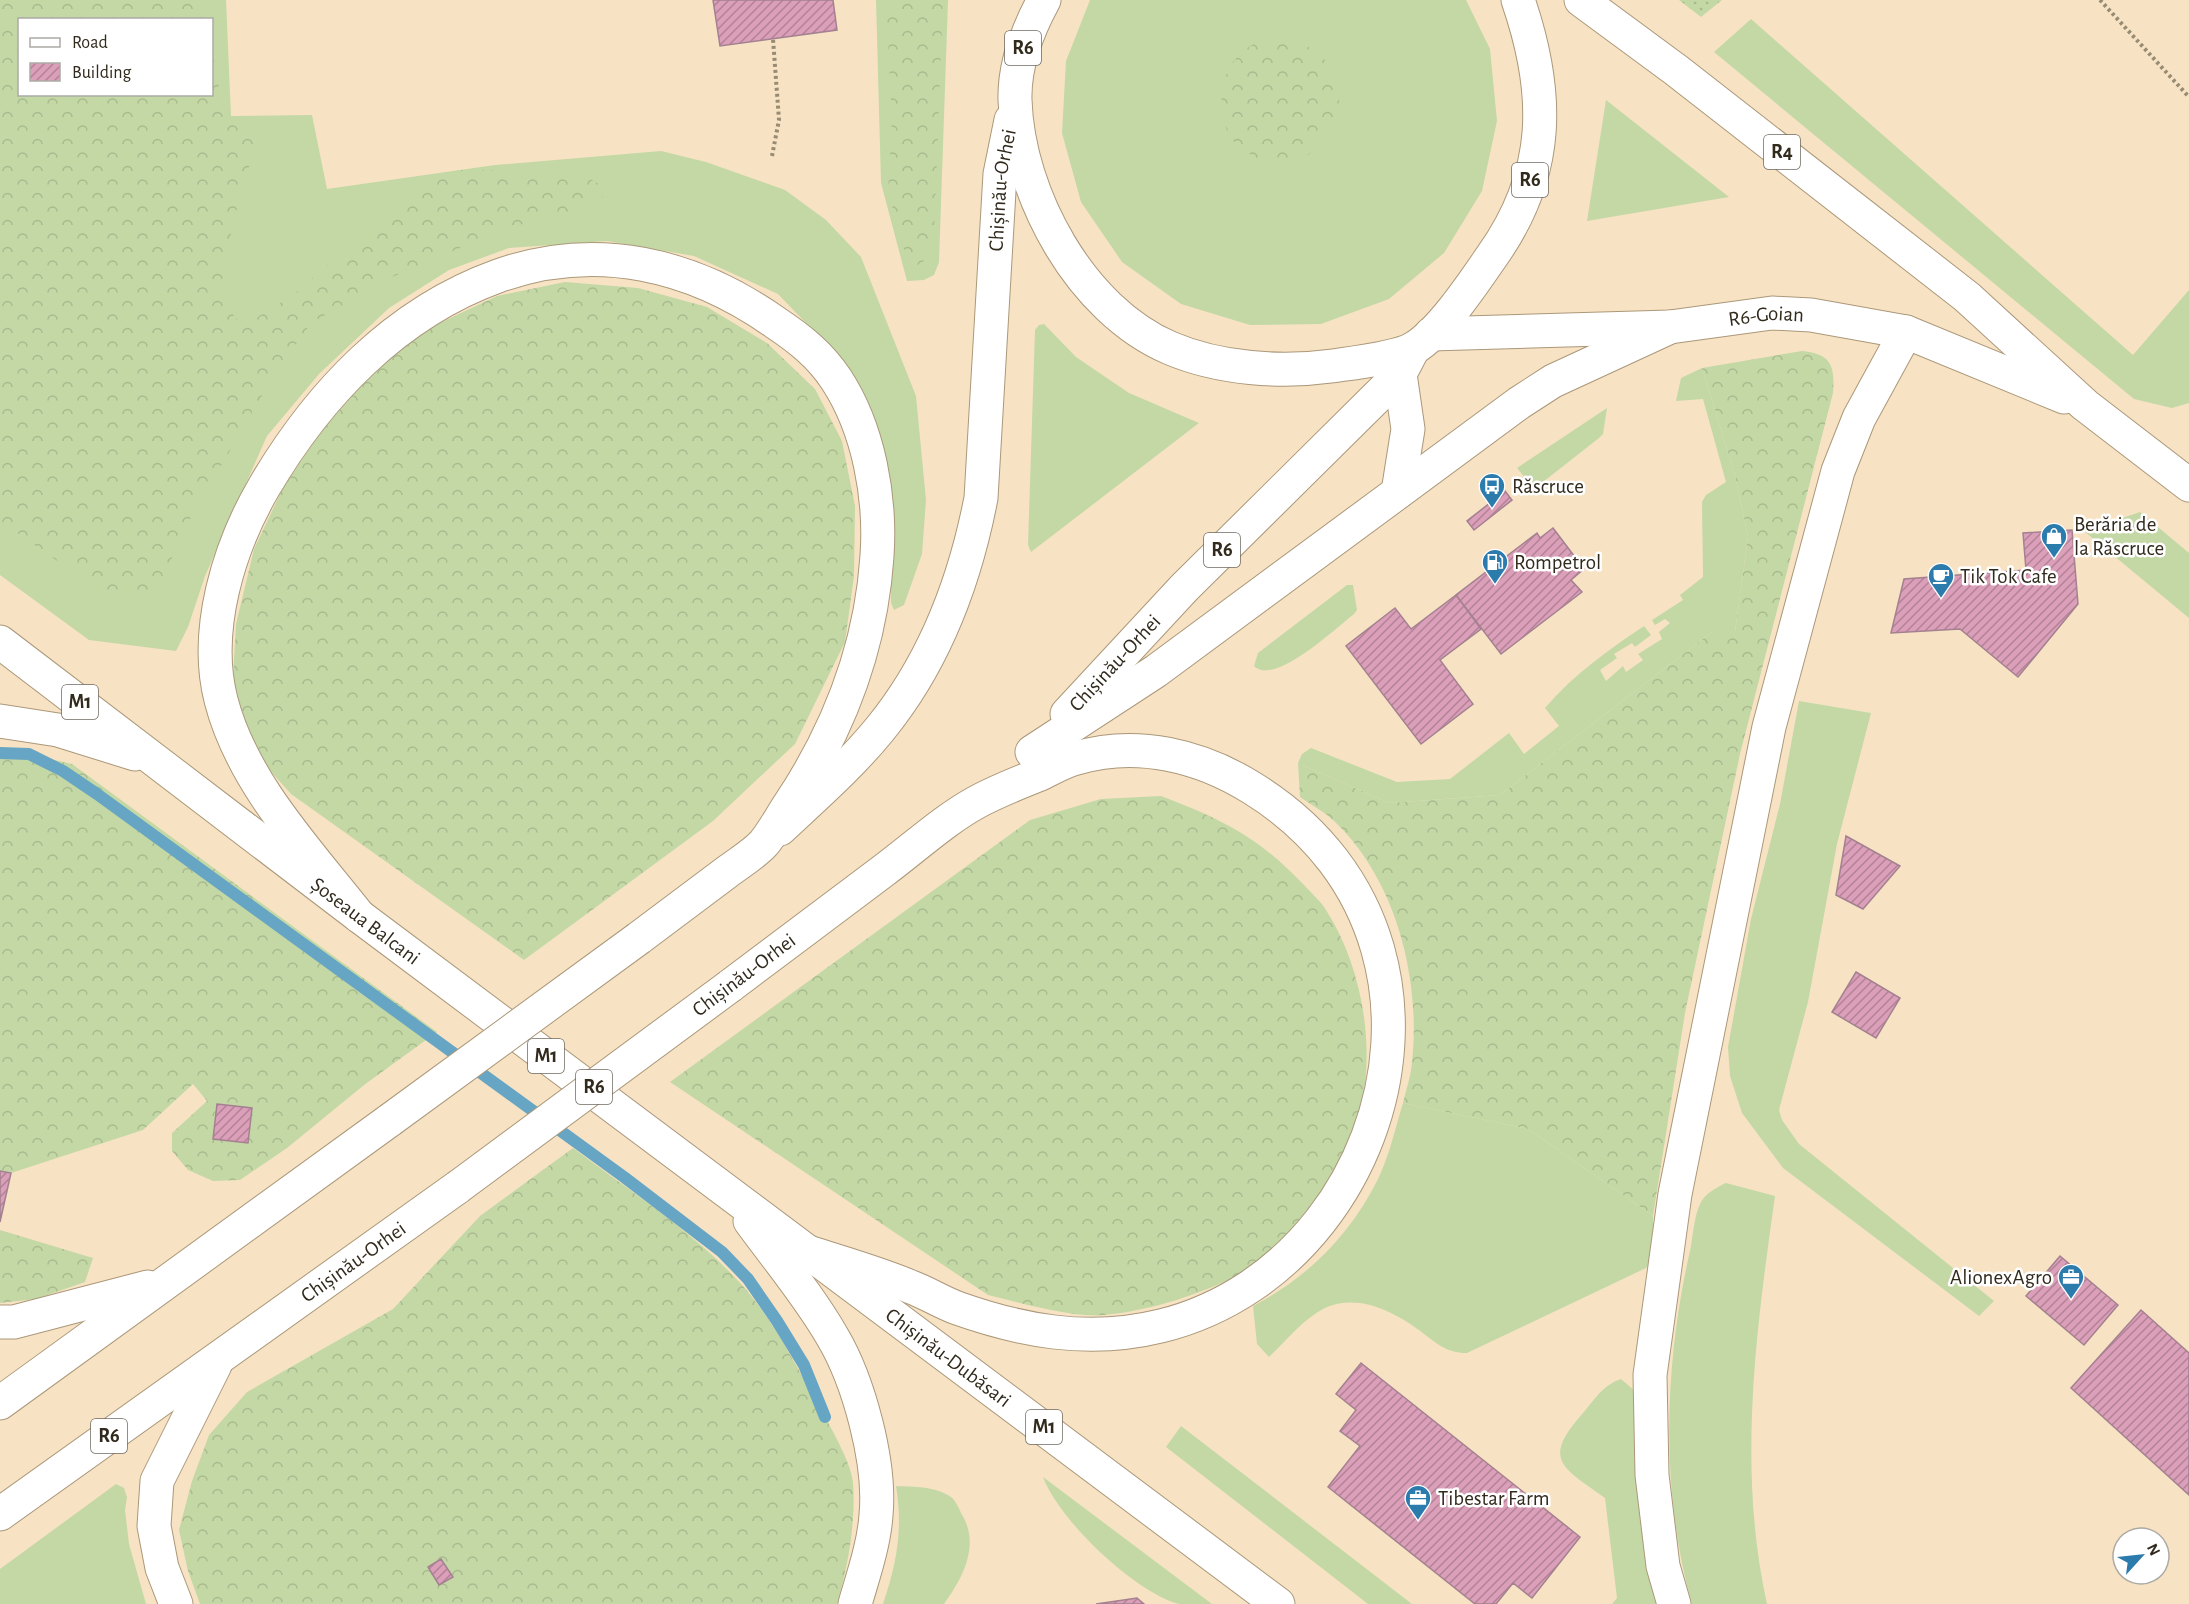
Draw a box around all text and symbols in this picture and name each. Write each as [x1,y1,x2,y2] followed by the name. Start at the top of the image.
[18,18,213,96] legend
[1005,31,1041,65] road number: R6
[72,34,108,52] text: Road
[72,64,132,82] text: Building
[985,127,1019,252] street label: Chișinău-Orhei
[1764,135,1800,169] road number: R4
[1512,163,1548,197] road number: R6
[1727,302,1804,329] street label: R6-Goian
[1477,471,1507,509] bus stop icon: Răscruce
[1512,476,1584,497] place label: Răscruce
[2074,514,2164,559] place label: Berăria de la Răscruce
[2039,521,2069,559] shop icon: Berăria de la Răscruce
[1204,533,1240,567] road number: R6
[1480,547,1510,585] fuel station icon: Rompetrol
[1514,552,1601,573] place label: Rompetrol
[1926,561,1956,599] cafe icon: Tik Tok Cafe
[1960,566,2057,587] place label: Tik Tok Cafe
[1065,610,1164,715] street label: Chișinău-Orhei
[62,685,98,719] road number: M1
[306,873,424,968] street label: Șoseaua Balcani
[688,930,801,1022] street label: Chișinău-Orhei
[528,1039,564,1073] road number: M1
[576,1070,612,1104] road number: R6
[297,1217,410,1306] street label: Chișinău-Orhei
[2056,1262,2086,1300] office icon: AlionexAgro
[1950,1267,2052,1288] place label: AlionexAgro
[882,1304,1015,1411] street label: Chișinău-Dubăsari
[1026,1410,1062,1444] road number: M1
[91,1419,127,1453] road number: R6
[1403,1483,1433,1521] office icon: Tibestar Farm
[1438,1488,1550,1509] place label: Tibestar Farm
[2111,1526,2171,1586] north arrow
[2144,1541,2163,1558] text: N

